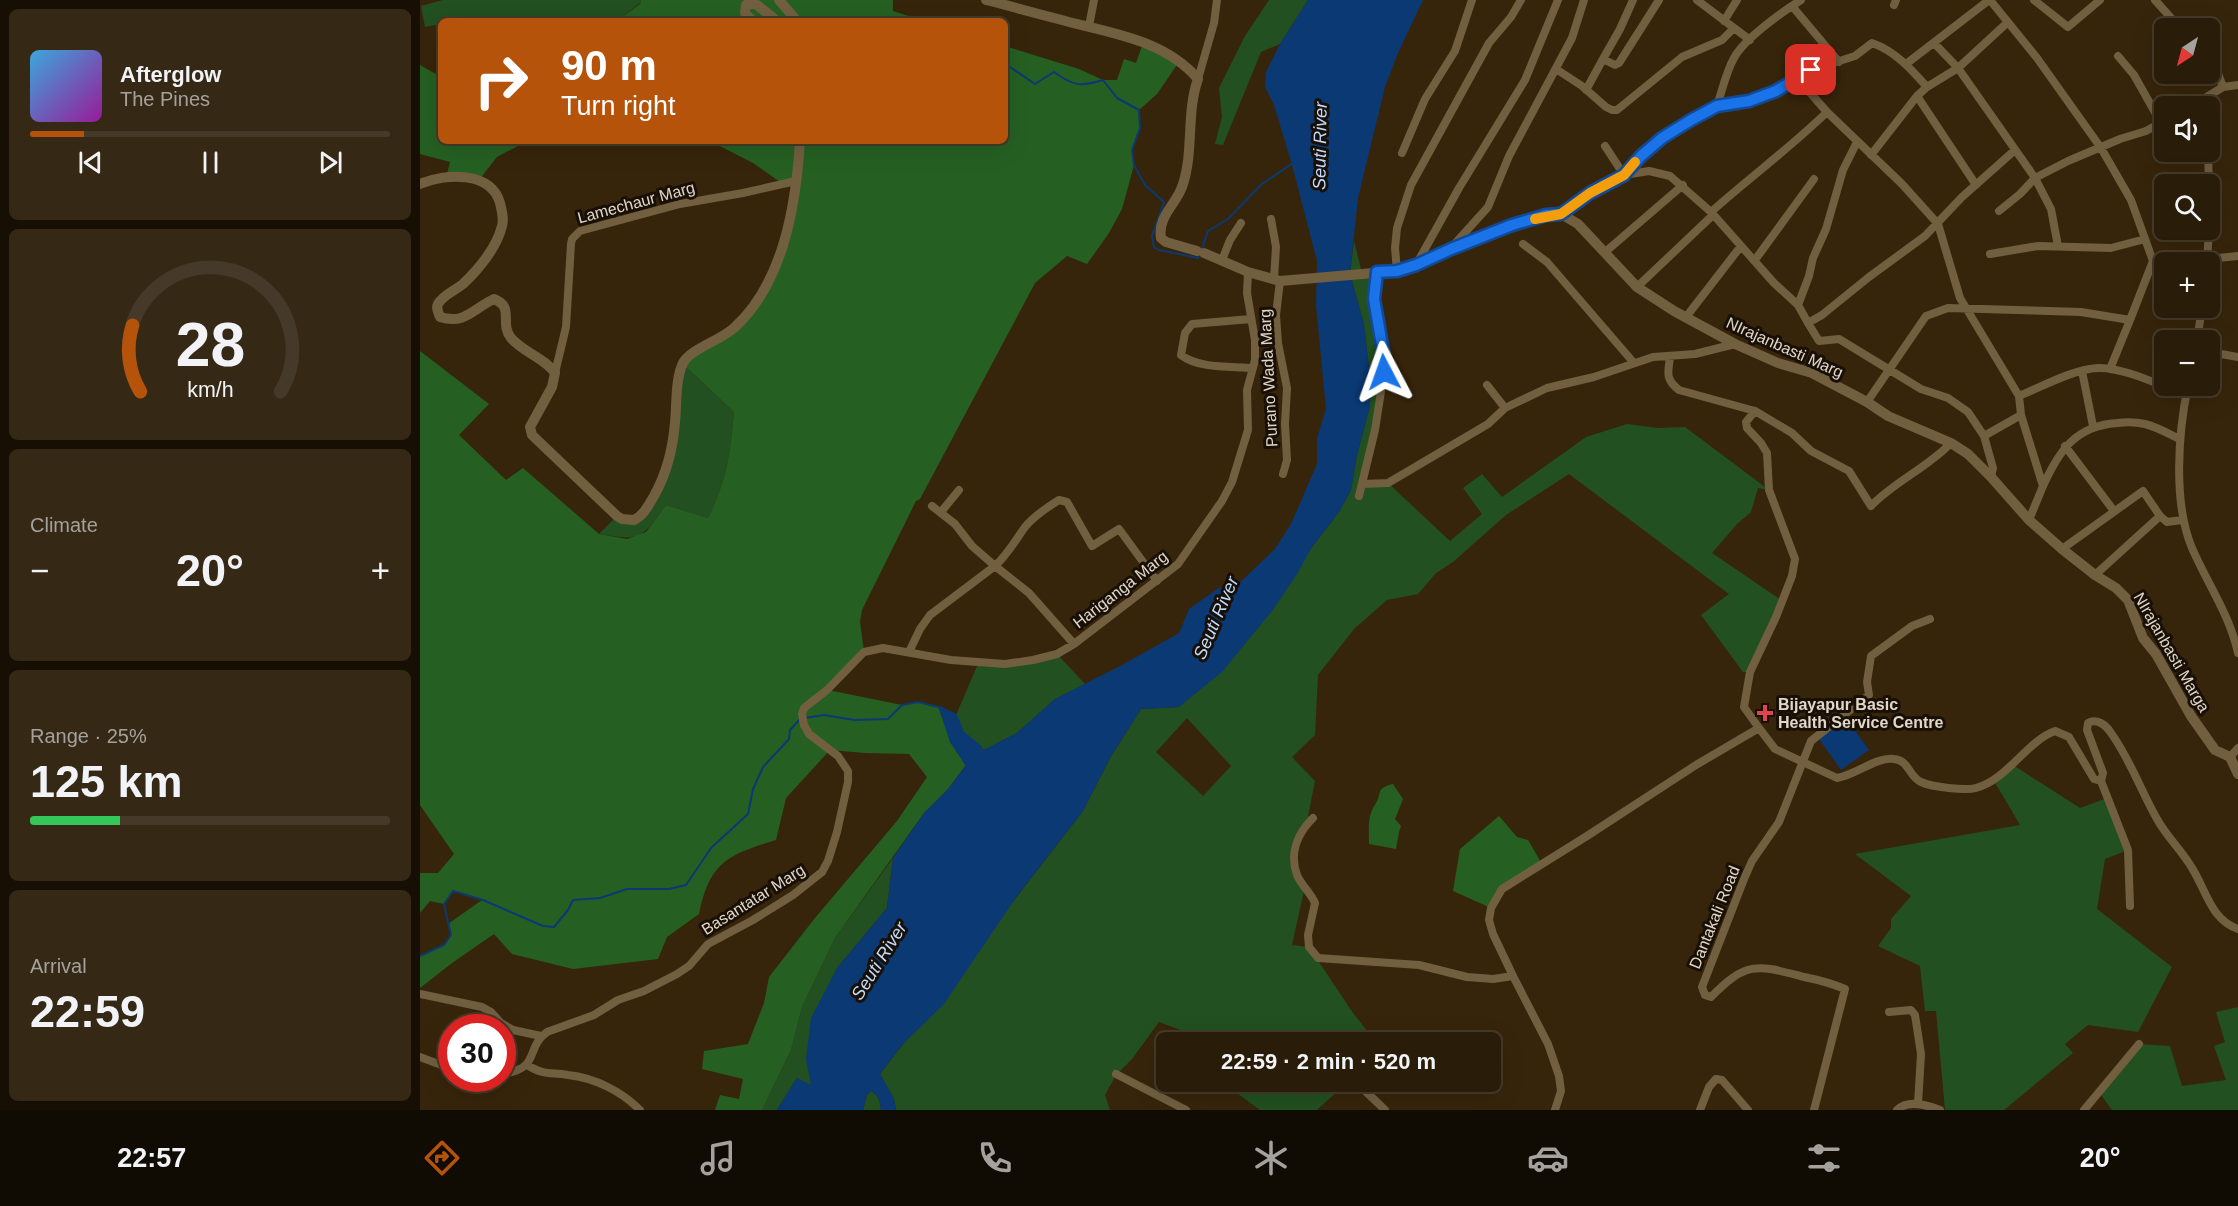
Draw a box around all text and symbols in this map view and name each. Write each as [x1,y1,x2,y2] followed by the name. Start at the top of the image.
[2154,18,2220,84] north arrow
[2154,18,2220,396] map controls
[462,42,540,120] icon: right
[561,42,657,89] text: 90 m
[1785,44,1836,95] pin
[1794,53,1827,86] icon: arrive
[120,62,221,87] text: Afterglow
[120,88,210,110] text: The Pines
[561,91,676,121] text: Turn right
[2154,96,2220,162] button: sound
[1309,101,1331,190] water label: Seuti River
[74,146,107,179] icon: previous
[194,146,227,179] icon: pause
[314,146,347,179] icon: next
[2154,174,2220,240] button: search
[576,179,697,226] street label: Lamechaur Marg
[2154,252,2220,318] button: +
[1256,309,1281,447] street label: Purano Wada Marg
[175,310,245,379] text: 28
[1724,314,1846,381] street label: NIrajanbasti Marg
[2154,330,2220,396] button: −
[1352,340,1416,404] position arrow
[187,378,233,402] text: km/h
[30,514,98,536] text: Climate
[176,545,244,596] text: 20°
[1070,547,1171,631] street label: Hariganga Marg
[30,552,49,589] text: −
[371,552,390,589] text: +
[1190,573,1243,662] water label: Seuti River
[2130,589,2213,715] street label: NIrajanbasti Marga
[1778,696,1944,731] place label: Bijayapur Basic Health Service Centre
[1756,704,1774,722] marker: Bijayapur Basic Health Service Centre
[30,725,147,747] text: Range · 25%
[30,756,183,807] text: 125 km
[699,861,808,938] street label: Basantatar Marg
[1686,863,1743,971] street label: Dantakali Road
[847,918,911,1004] water label: Seuti River
[30,955,87,977] text: Arrival
[30,986,145,1037] text: 22:59
[438,1014,516,1092] speed limit sign: 30
[1221,1049,1436,1074] text: 22:59 · 2 min · 520 m
[421,1137,463,1179] icon: directions
[697,1137,739,1179] icon: music
[974,1137,1016,1179] icon: phone
[1250,1137,1292,1179] icon: climate
[1527,1137,1569,1179] icon: car
[1803,1137,1845,1179] icon: filters
[117,1143,186,1173] text: 22:57
[2080,1143,2121,1173] text: 20°

